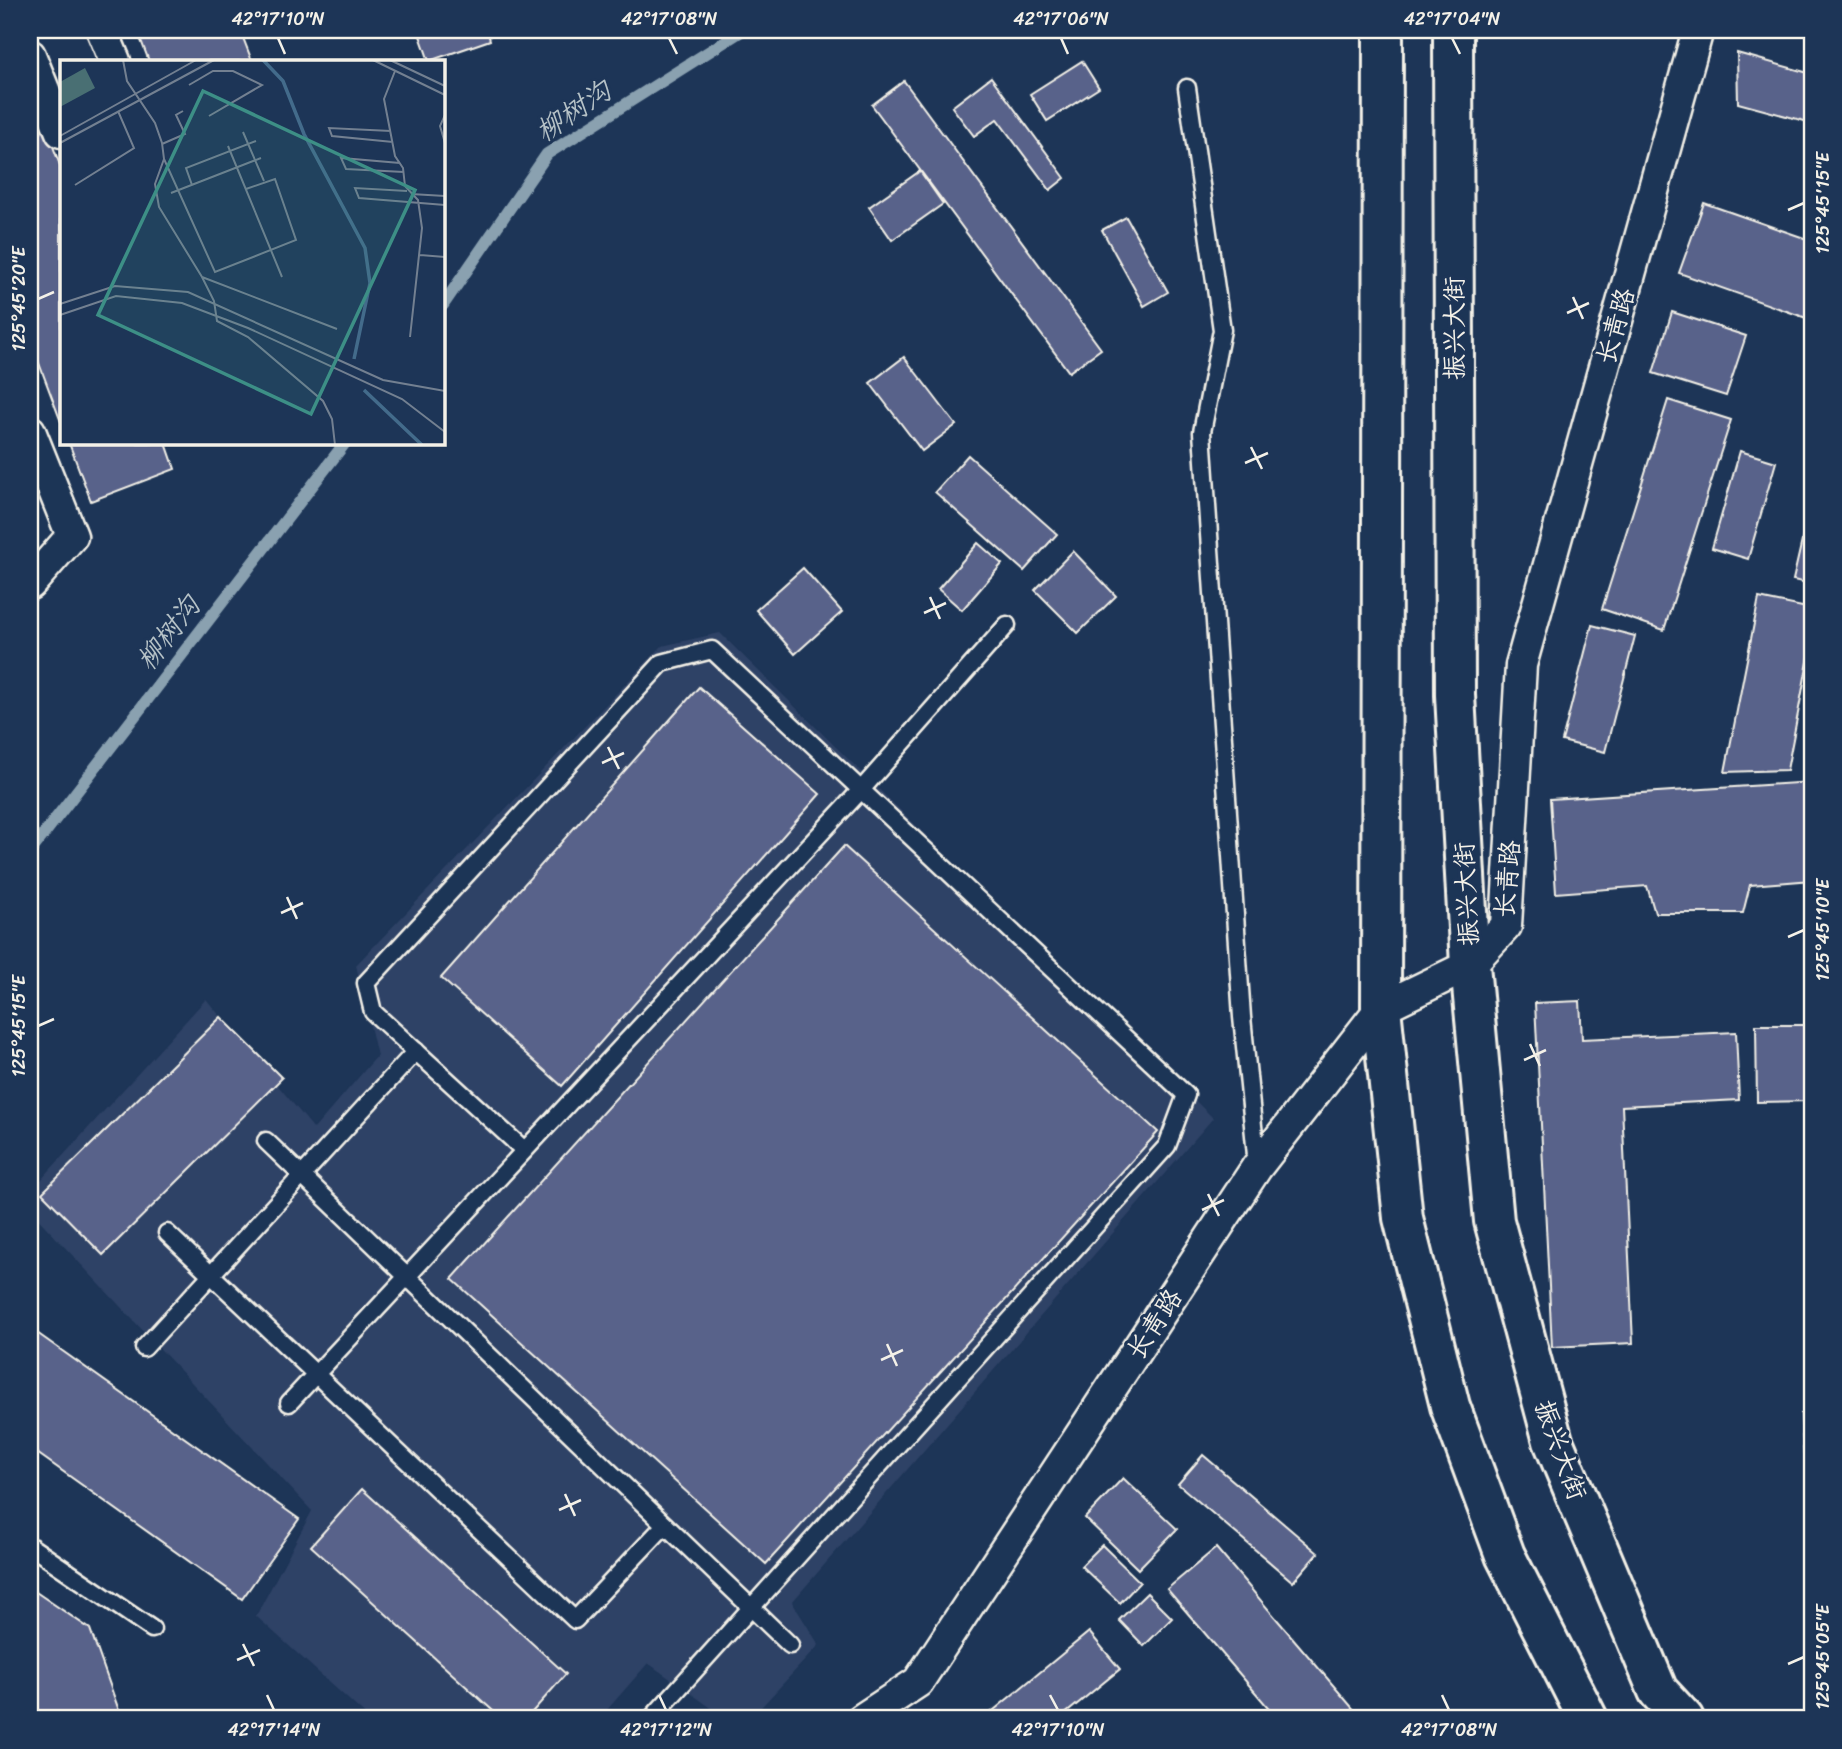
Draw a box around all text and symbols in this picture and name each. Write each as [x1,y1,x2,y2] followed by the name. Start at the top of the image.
[231,3,325,35] text: 42°17'10"N
[621,3,718,35] text: 42°17'08"N
[1013,3,1109,35] text: 42°17'06"N
[1404,3,1501,35] text: 42°17'04"N
[60,60,444,444] inset map
[524,66,623,155] water label: 柳树沟
[1807,151,1839,254] text: 125°45'15"E
[3,246,35,351] text: 125°45'20"E
[1431,276,1477,380] street label: 振兴大街
[1582,282,1648,370] street label: 长青路
[123,583,214,681] water label: 柳树沟
[1481,838,1533,920] street label: 长青路
[1440,841,1492,947] street label: 振兴大街
[1807,878,1839,981] text: 125°45'10"E
[3,974,35,1077] text: 125°45'15"E
[1113,1279,1195,1369] street label: 长青路
[1522,1393,1600,1507] street label: 振兴大街
[1807,1603,1839,1710] text: 125°45'05"E
[228,1714,321,1746] text: 42°17'14"N
[620,1714,713,1746] text: 42°17'12"N
[1011,1714,1105,1746] text: 42°17'10"N
[1401,1714,1498,1746] text: 42°17'08"N

